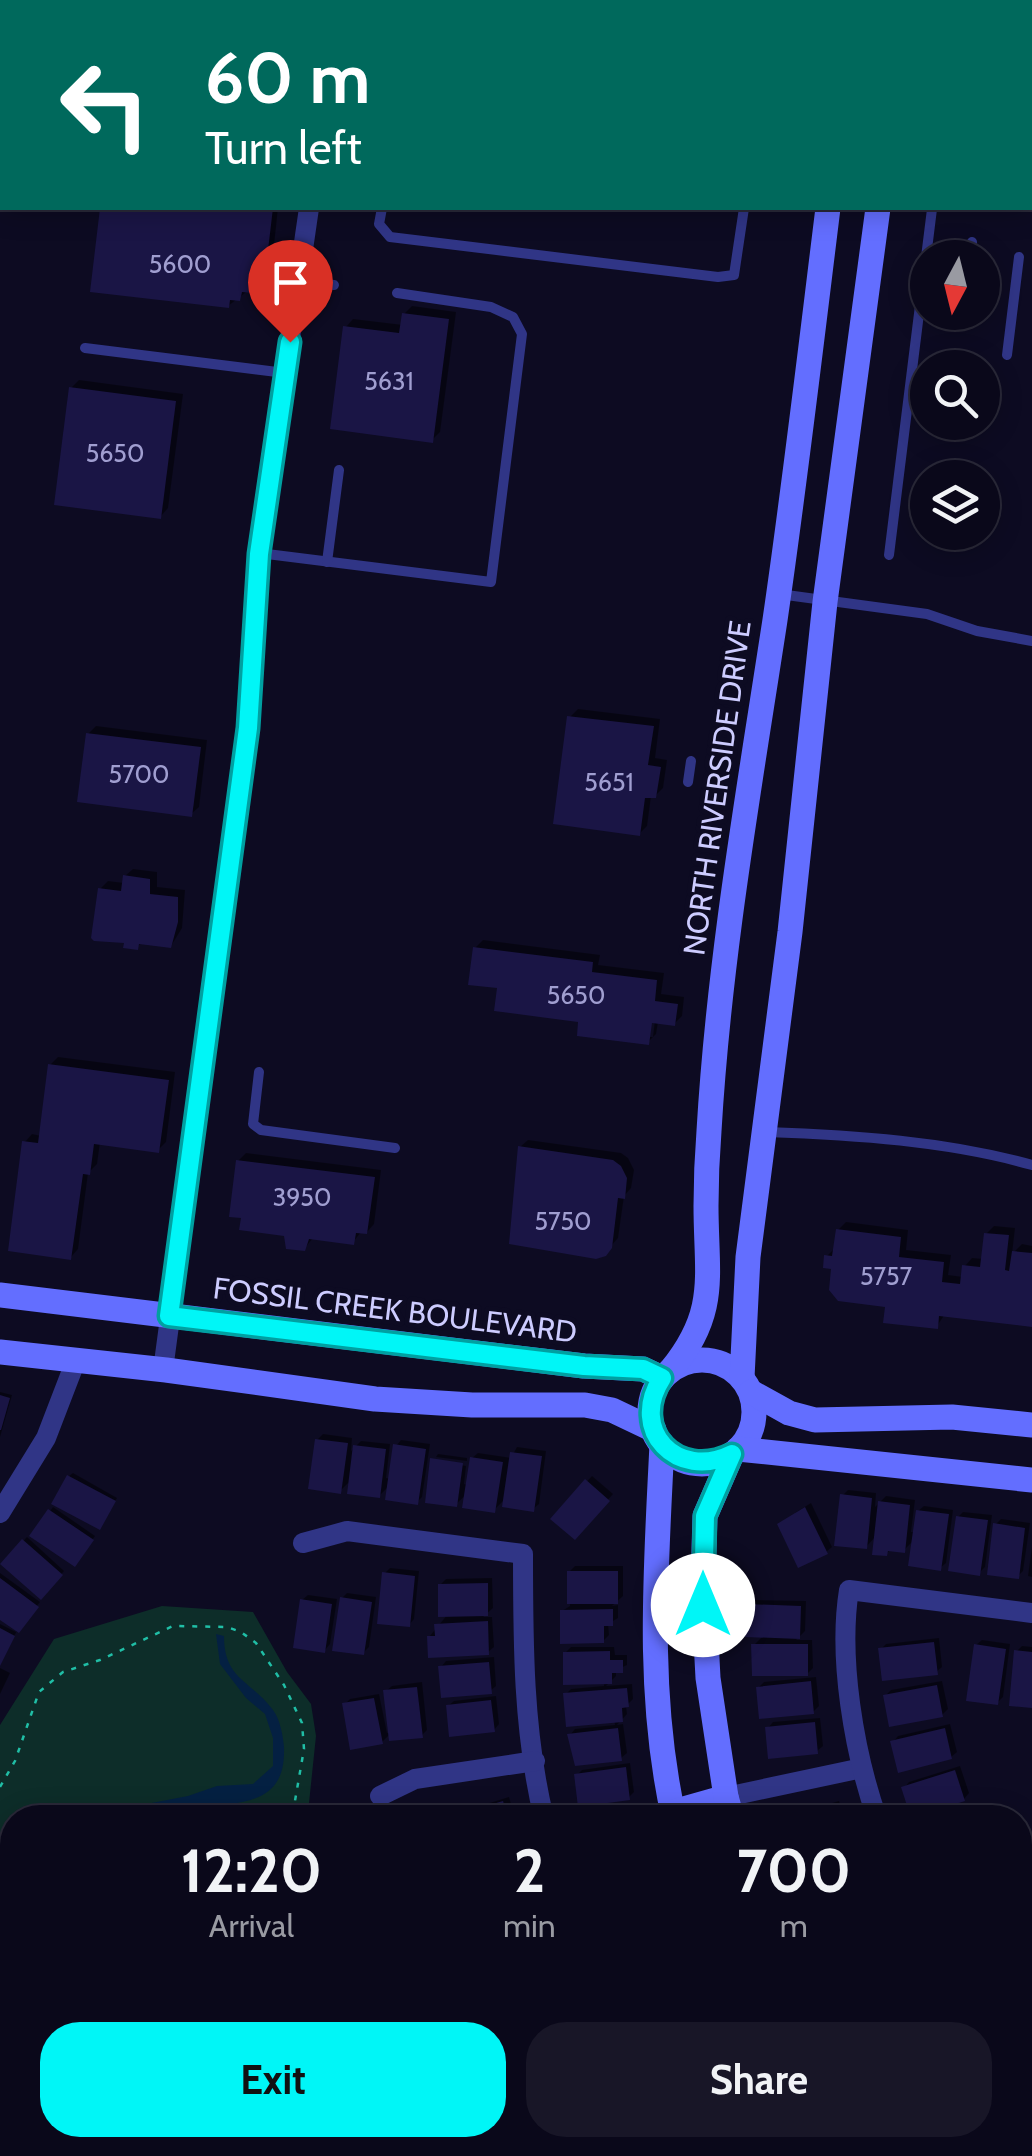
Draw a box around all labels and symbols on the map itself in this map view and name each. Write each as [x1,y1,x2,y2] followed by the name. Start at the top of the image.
[248,240,333,343] pin
[910,240,1000,330] north arrow
[149,249,211,279] house number: 5600
[364,366,414,396] house number: 5631
[86,438,144,468] house number: 5650
[675,618,759,958] street label: NORTH RIVERSIDE DRIVE
[109,759,169,789] house number: 5700
[584,767,634,797] house number: 5651
[547,980,605,1010] house number: 5650
[273,1182,331,1212] house number: 3950
[534,1206,592,1236] house number: 5750
[860,1261,913,1291] house number: 5757
[211,1269,579,1351] street label: FOSSIL CREEK BOULEVARD
[651,1553,755,1657] position arrow

